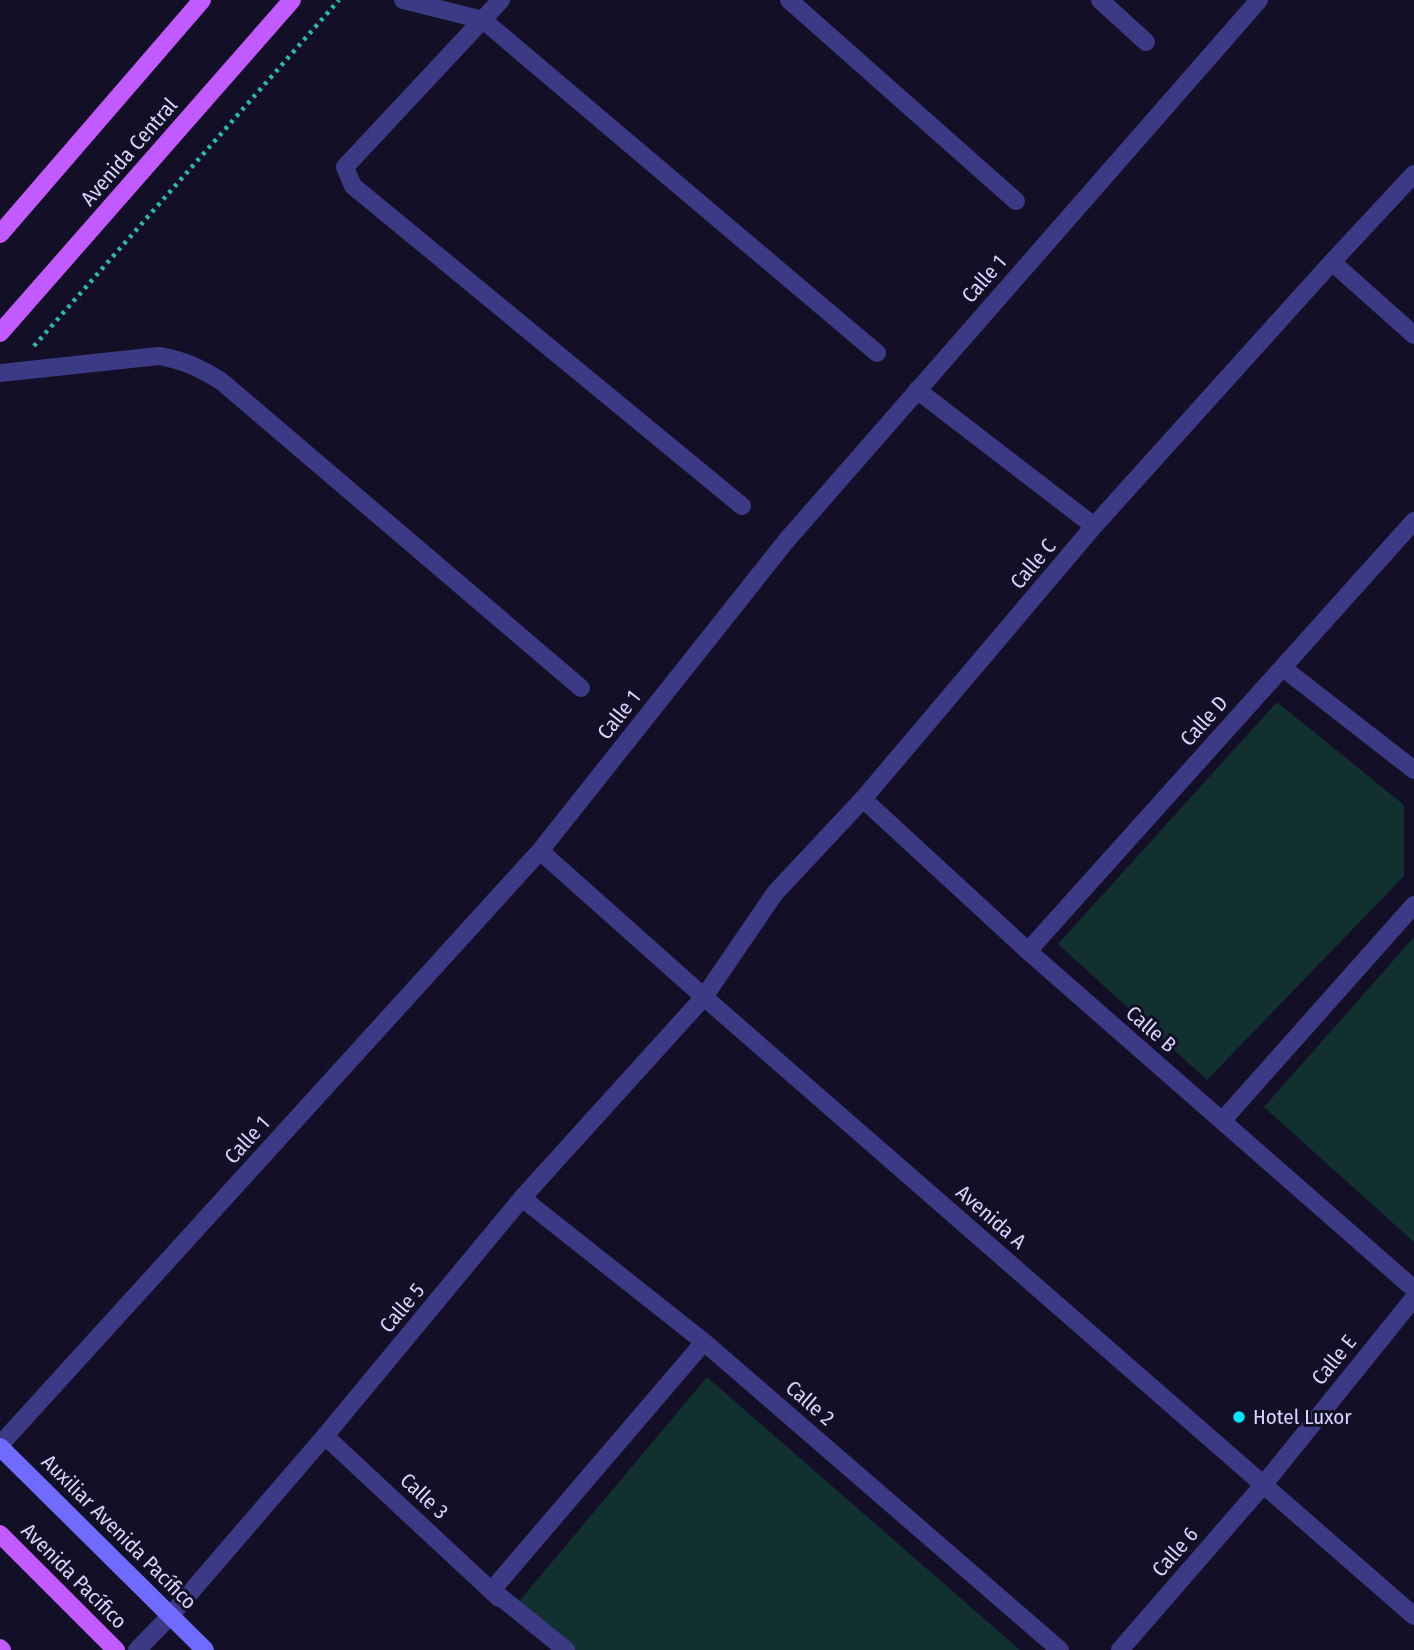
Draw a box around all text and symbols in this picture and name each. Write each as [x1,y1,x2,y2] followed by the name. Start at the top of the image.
[75,92,183,211] street label: Avenida Central
[956,250,1012,308] street label: Calle 1
[1005,533,1062,594] street label: Calle C
[592,685,646,745] street label: Calle 1
[1175,690,1233,752] street label: Calle D
[1120,1000,1182,1058] street label: Calle B
[219,1111,275,1169] street label: Calle 1
[951,1179,1031,1255] street label: Avenida A
[374,1278,430,1338] street label: Calle 5
[1306,1330,1362,1390] street label: Calle E
[780,1375,840,1431] street label: Calle 2
[1253,1404,1352,1430] place label: Hotel Luxor
[1231,1409,1247,1425] marker: Hotel Luxor
[36,1449,202,1615] street label: Auxiliar Avenida Pacífico
[395,1467,453,1525] street label: Calle 3
[16,1518,132,1634] street label: Avenida Pacífico
[1146,1522,1204,1582] street label: Calle 6

